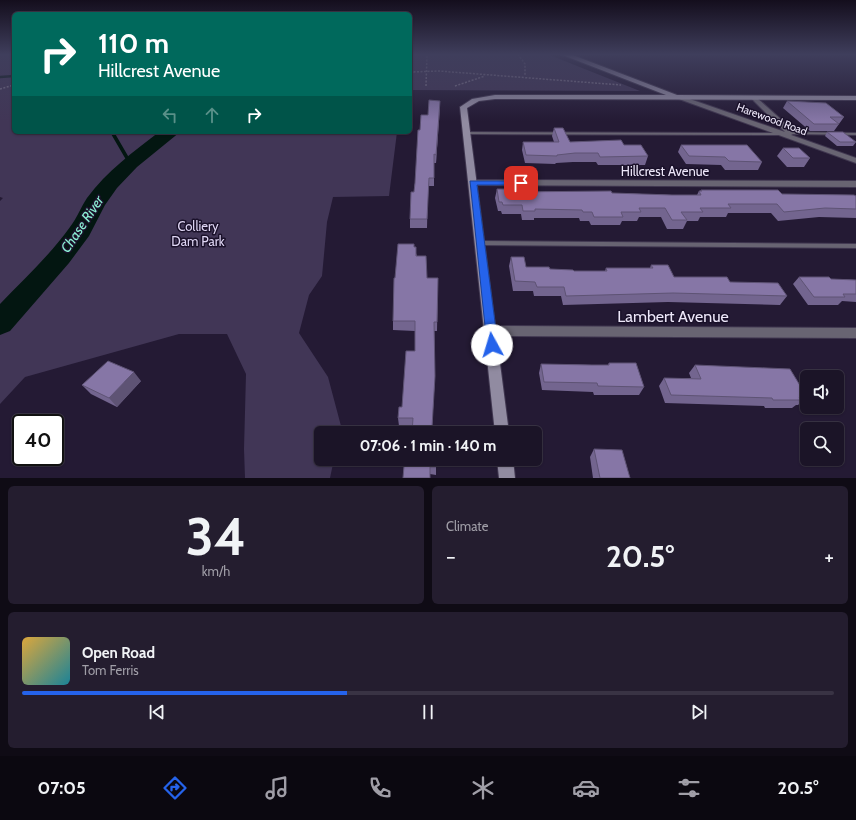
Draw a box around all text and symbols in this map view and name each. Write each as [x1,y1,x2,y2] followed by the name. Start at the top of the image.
[98,26,169,60] text: 110 m
[32,28,84,80] icon: right
[98,60,220,82] text: Hillcrest Avenue
[735,100,809,138] street label: Harewood Road
[159,104,181,126] icon: left
[201,104,223,126] icon: ahead
[243,104,265,126] icon: right
[621,163,709,179] street label: Hillcrest Avenue
[504,166,538,200] pin
[510,172,532,194] icon: arrive
[56,192,108,256] water label: Chase River
[171,218,225,249] park label: Colliery Dam Park
[617,307,729,326] street label: Lambert Avenue
[471,324,513,366] position arrow
[800,370,844,466] map controls
[800,370,844,414] button: sound
[12,414,64,466] speed limit sign: 40
[800,422,844,466] button: search
[360,437,496,455] text: 07:06 · 1 min · 140 m
[186,505,246,568] text: 34
[446,518,488,534] text: Climate
[606,538,674,575] text: 20.5°
[446,543,456,570] text: −
[824,543,834,570] text: +
[202,563,230,579] text: km/h
[82,644,155,662] text: Open Road
[82,662,139,678] text: Tom Ferris
[146,701,168,723] icon: previous
[417,701,439,723] icon: pause
[688,701,710,723] icon: next
[161,774,189,802] icon: directions
[263,774,291,802] icon: music
[366,774,394,802] icon: phone
[469,774,497,802] icon: climate
[572,774,600,802] icon: car
[675,774,703,802] icon: filters
[37,777,86,799] text: 07:05
[778,777,819,799] text: 20.5°

